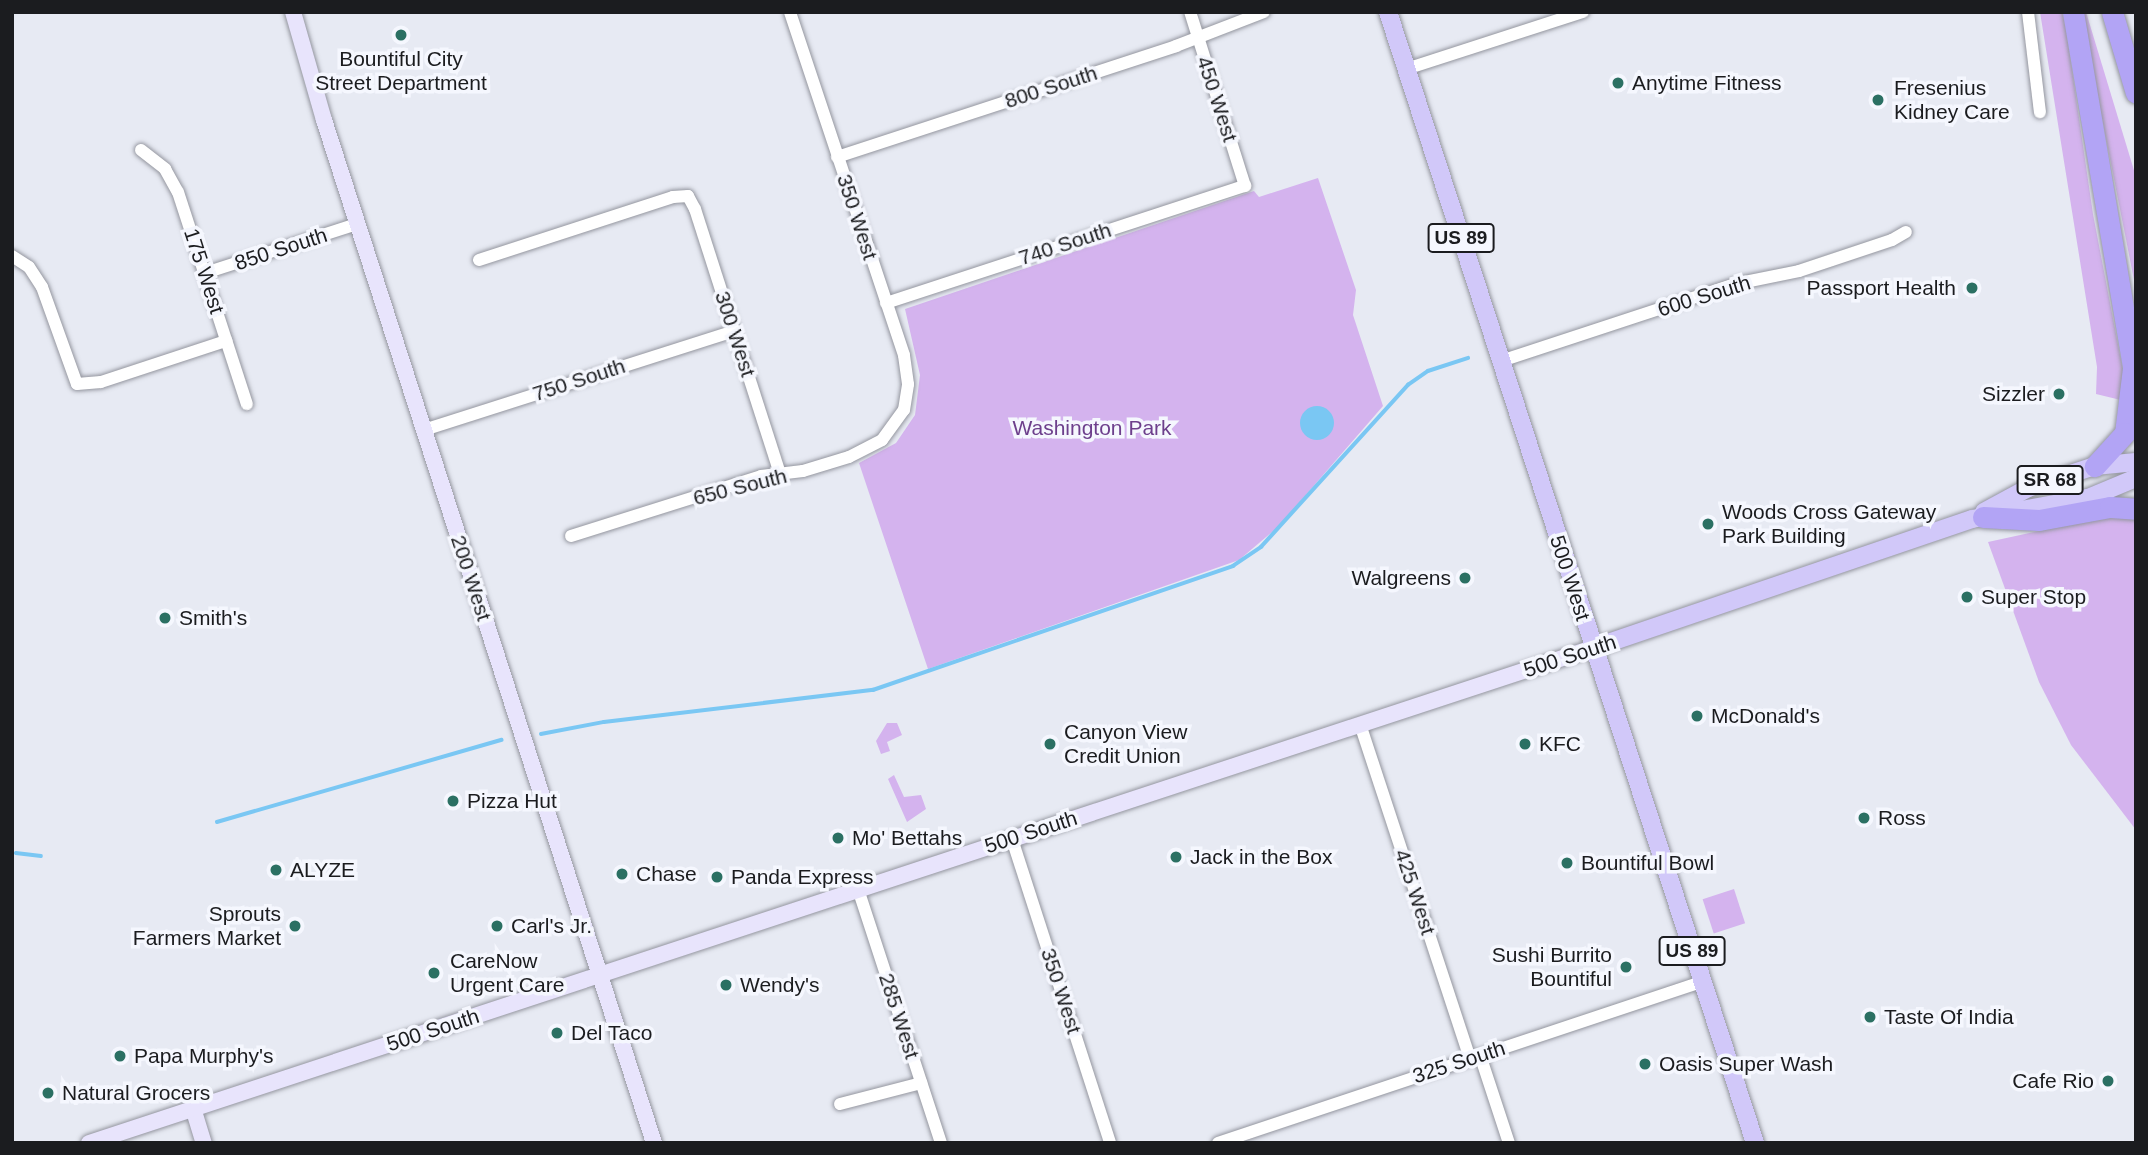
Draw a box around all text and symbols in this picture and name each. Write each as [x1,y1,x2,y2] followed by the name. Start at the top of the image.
[393,27,409,43] marker: Bountiful City Street Department
[315,46,487,96] place label: Bountiful City Street Department
[1191,53,1243,145] street label: 450 West
[1002,60,1100,114] street label: 800 South
[1632,70,1781,96] place label: Anytime Fitness
[1610,75,1626,91] marker: Anytime Fitness
[1894,75,2010,125] place label: Fresenius Kidney Care
[1868,90,1888,110] marker: Fresenius Kidney Care
[831,171,883,263] street label: 350 West
[1016,217,1114,271] street label: 740 South
[232,222,330,276] street label: 850 South
[1426,222,1496,254] road number: US 89
[178,225,230,317] street label: 175 West
[1655,270,1753,322] street label: 600 South
[1807,275,1956,301] place label: Passport Health
[1962,278,1982,298] marker: Passport Health
[709,288,761,380] street label: 300 West
[530,353,628,407] street label: 750 South
[1982,381,2045,407] place label: Sizzler
[2051,386,2067,402] marker: Sizzler
[1012,415,1172,441] park label: Washington Park
[690,463,790,511] street label: 650 South
[2015,464,2085,495] road number: SR 68
[1722,499,1936,549] place label: Woods Cross Gateway Park Building
[1700,516,1716,532] marker: Woods Cross Gateway Park Building
[445,532,497,624] street label: 200 West
[1544,532,1596,624] street label: 500 West
[1351,565,1451,591] place label: Walgreens
[1457,570,1473,586] marker: Walgreens
[1981,584,2086,610] place label: Super Stop
[1959,589,1975,605] marker: Super Stop
[179,605,247,631] place label: Smith's
[157,610,173,626] marker: Smith's
[1521,629,1619,683] street label: 500 South
[1711,703,1820,729] place label: McDonald's
[1689,708,1705,724] marker: McDonald's
[1064,719,1187,769] place label: Canyon View Credit Union
[1539,731,1581,757] place label: KFC
[1042,736,1058,752] marker: Canyon View Credit Union
[1517,736,1533,752] marker: KFC
[467,788,557,814] place label: Pizza Hut
[445,793,461,809] marker: Pizza Hut
[982,805,1080,859] street label: 500 South
[1878,805,1926,831] place label: Ross
[1856,810,1872,826] marker: Ross
[852,825,962,851] place label: Mo' Bettahs
[830,830,846,846] marker: Mo' Bettahs
[1190,844,1332,870] place label: Jack in the Box
[1389,846,1441,938] street label: 425 West
[1168,849,1184,865] marker: Jack in the Box
[1581,850,1714,876] place label: Bountiful Bowl
[1559,855,1575,871] marker: Bountiful Bowl
[290,857,355,883] place label: ALYZE
[636,861,697,887] place label: Chase
[268,862,284,878] marker: ALYZE
[731,864,873,890] place label: Panda Express
[614,866,630,882] marker: Chase
[709,869,725,885] marker: Panda Express
[133,901,281,951] place label: Sprouts Farmers Market
[511,913,592,939] place label: Carl's Jr.
[287,918,303,934] marker: Sprouts Farmers Market
[489,918,505,934] marker: Carl's Jr.
[1657,936,1727,967] road number: US 89
[1492,942,1612,992] place label: Sushi Burrito Bountiful
[1035,945,1087,1037] street label: 350 West
[450,948,564,998] place label: CareNow Urgent Care
[1618,959,1634,975] marker: Sushi Burrito Bountiful
[424,963,444,983] marker: CareNow Urgent Care
[873,970,925,1062] street label: 285 West
[740,972,819,998] place label: Wendy's
[718,977,734,993] marker: Wendy's
[384,1003,482,1057] street label: 500 South
[1884,1004,2014,1030] place label: Taste Of India
[1862,1009,1878,1025] marker: Taste Of India
[571,1020,653,1046] place label: Del Taco
[549,1025,565,1041] marker: Del Taco
[1410,1035,1508,1089] street label: 325 South
[134,1043,273,1069] place label: Papa Murphy's
[112,1048,128,1064] marker: Papa Murphy's
[1659,1051,1833,1077] place label: Oasis Super Wash
[1637,1056,1653,1072] marker: Oasis Super Wash
[2012,1068,2094,1094] place label: Cafe Rio
[2100,1073,2116,1089] marker: Cafe Rio
[62,1080,210,1106] place label: Natural Grocers
[40,1085,56,1101] marker: Natural Grocers

